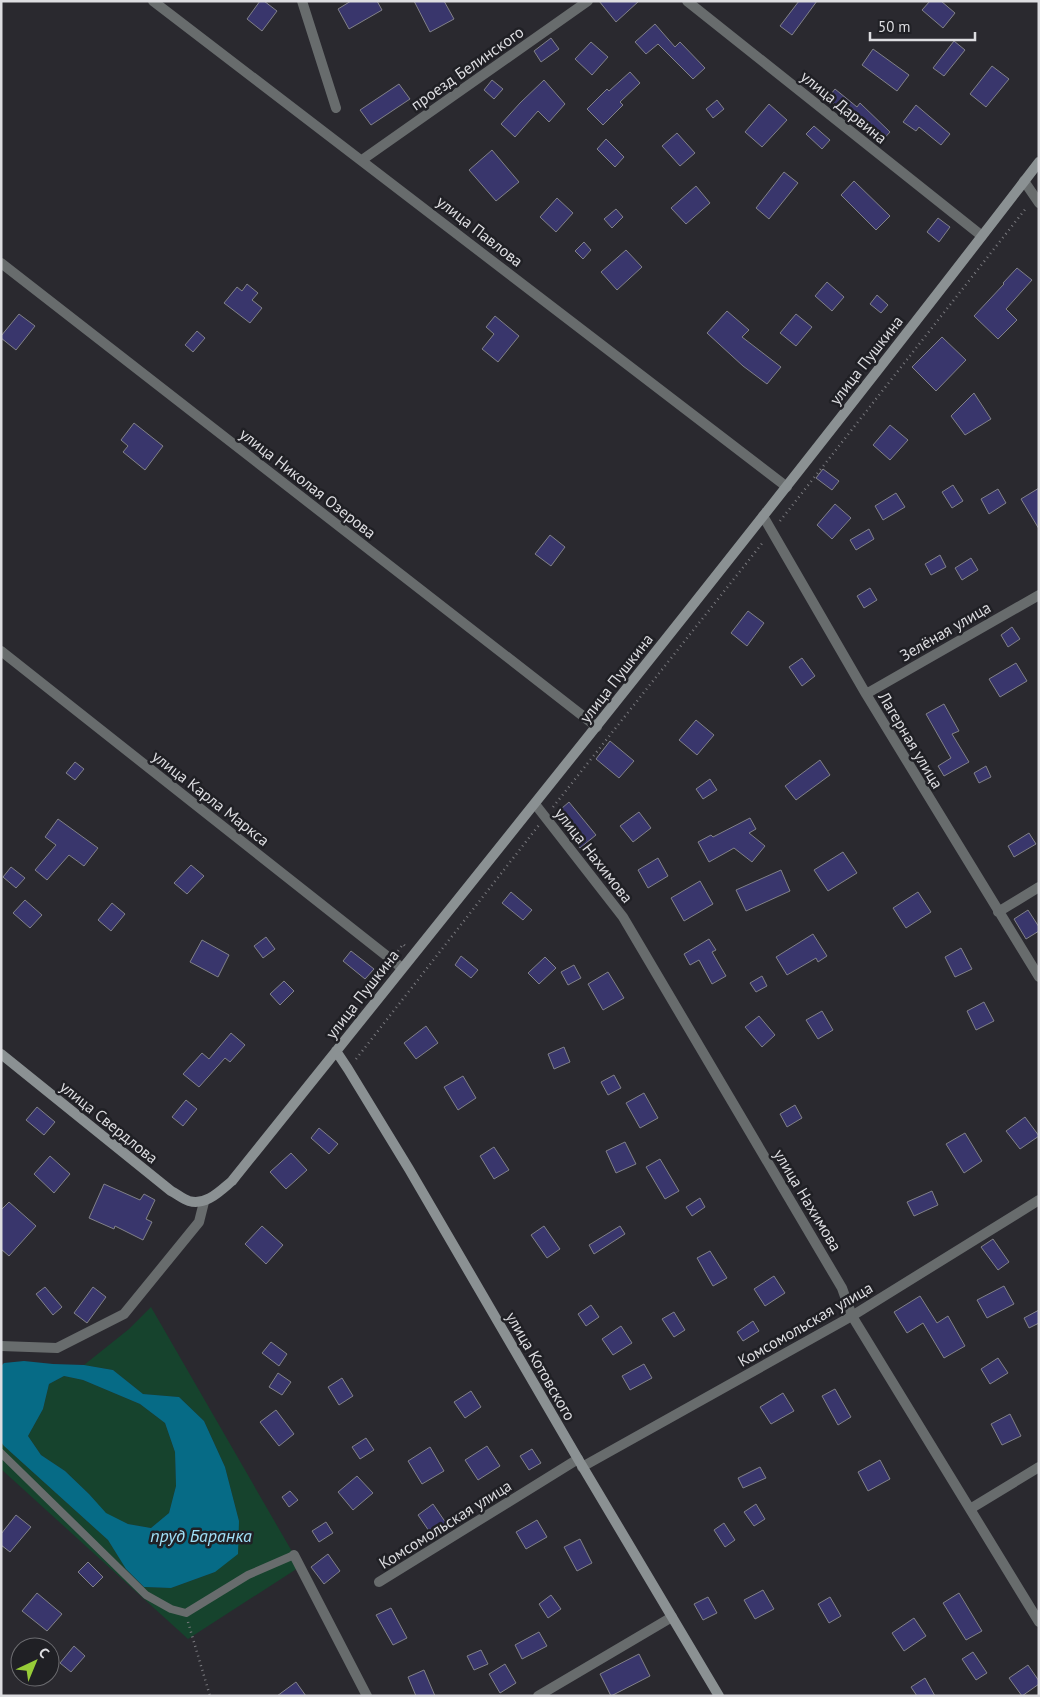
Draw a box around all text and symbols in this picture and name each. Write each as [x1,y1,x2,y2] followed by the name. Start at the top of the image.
[870,10,975,42] scale bar
[878,17,911,36] text: 50 m
[407,22,527,114] street label: проезд Белинского
[797,66,891,148] street label: улица Дарвина
[433,191,527,271] street label: улица Павлова
[825,311,907,409] street label: улица Пушкина
[236,424,380,542] street label: улица Николая Озерова
[896,597,994,665] street label: Зелёная улица
[575,629,657,727] street label: улица Пушкина
[874,687,948,792] street label: Лагерная улица
[148,746,274,850] street label: улица Карла Маркса
[551,803,637,907] street label: улица Нахимова
[321,945,403,1043] street label: улица Пушкина
[56,1076,162,1168] street label: улица Свердлова
[770,1145,846,1255] street label: улица Нахимова
[734,1277,876,1371] street label: Комсомольская улица
[502,1308,580,1424] street label: улица Котовского
[375,1475,515,1573] street label: Комсомольская улица
[150,1524,252,1547] water label: пруд Баранка
[10,1637,60,1687] north arrow
[35,1643,53,1662] text: С

